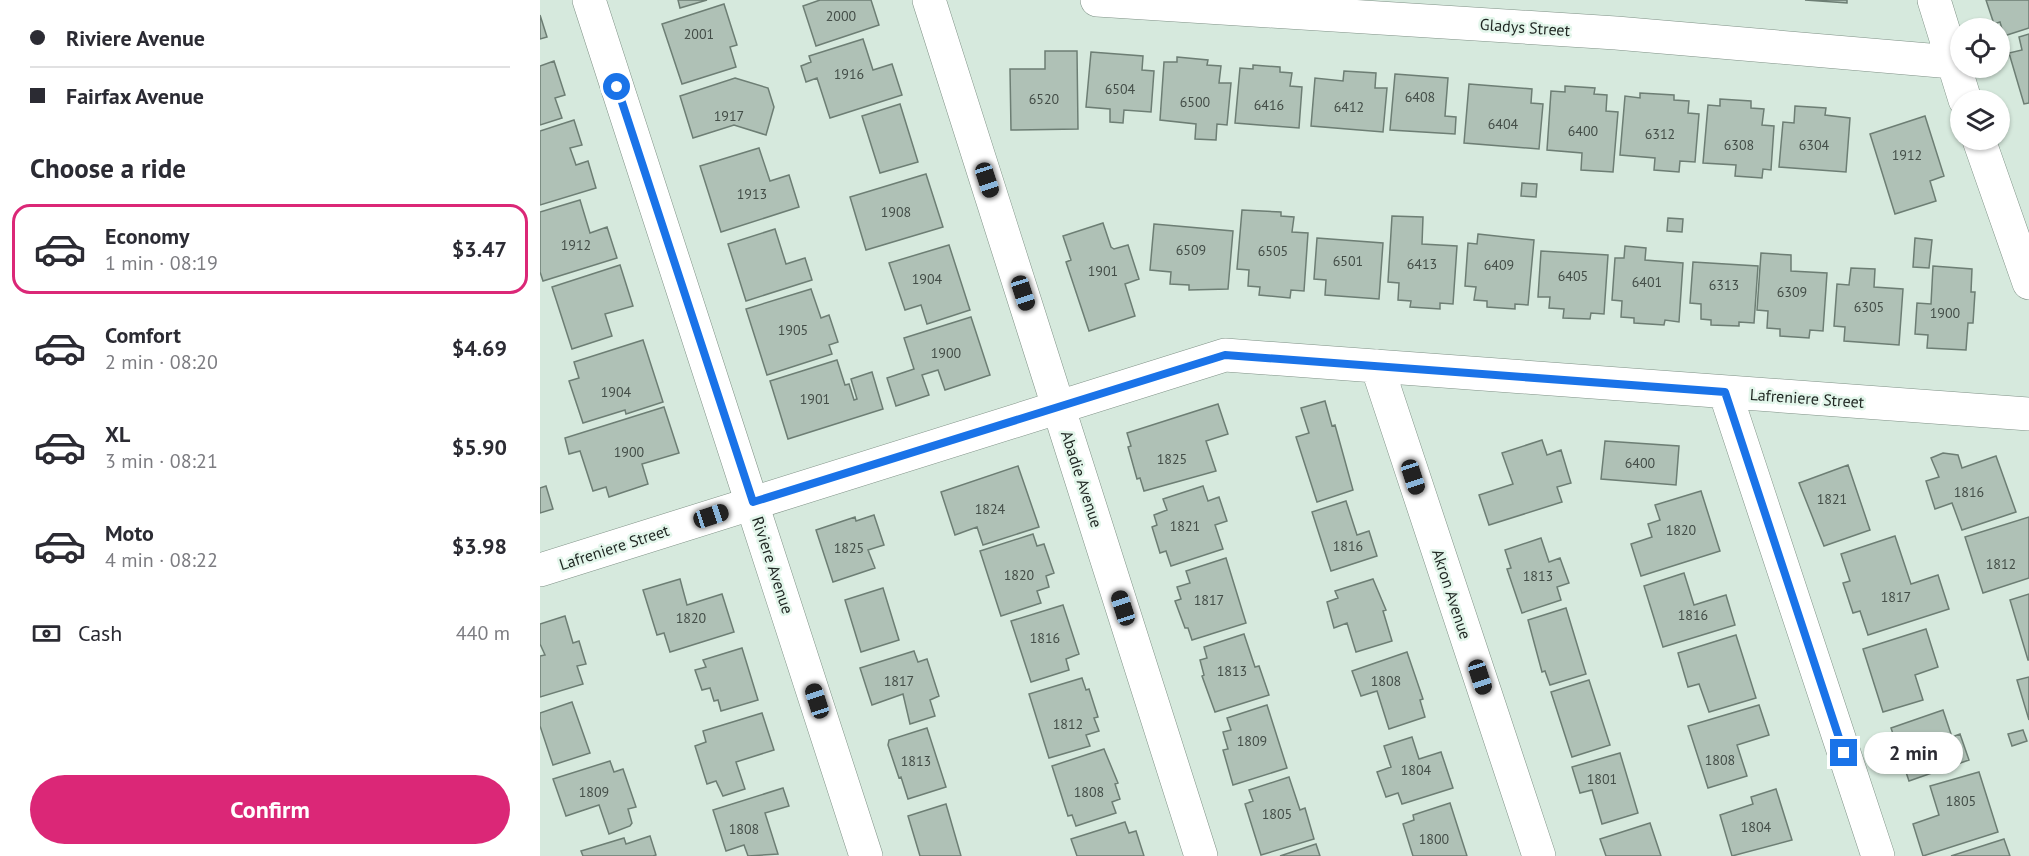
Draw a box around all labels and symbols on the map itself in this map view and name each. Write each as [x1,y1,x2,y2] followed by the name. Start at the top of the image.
[826,7,857,25] house number: 2000
[1479,14,1571,40] street label: Gladys Street
[684,25,714,43] house number: 2001
[834,65,864,83] house number: 1916
[603,73,630,100] route start
[1105,80,1136,98] house number: 6504
[1405,88,1435,106] house number: 6408
[1029,90,1060,108] house number: 6520
[1180,93,1211,111] house number: 6500
[1254,96,1284,114] house number: 6416
[1334,98,1364,116] house number: 6412
[714,107,744,125] house number: 1917
[1488,115,1519,133] house number: 6404
[1568,122,1599,140] house number: 6400
[1645,125,1675,143] house number: 6312
[1724,136,1754,154] house number: 6308
[1799,136,1830,154] house number: 6304
[1892,146,1922,164] house number: 1912
[973,160,1001,200] car
[737,185,767,203] house number: 1913
[881,203,911,221] house number: 1908
[561,236,591,254] house number: 1912
[1176,241,1206,259] house number: 6509
[1258,242,1288,260] house number: 6505
[1333,252,1363,270] house number: 6501
[1407,255,1437,273] house number: 6413
[1484,256,1514,274] house number: 6409
[1088,262,1118,280] house number: 1901
[1558,267,1588,285] house number: 6405
[912,270,943,288] house number: 1904
[1009,273,1037,313] car
[1632,273,1662,291] house number: 6401
[1709,276,1739,294] house number: 6313
[1777,283,1807,301] house number: 6309
[1854,298,1884,316] house number: 6305
[1930,304,1961,322] house number: 1900
[778,321,808,339] house number: 1905
[931,344,962,362] house number: 1900
[601,383,632,401] house number: 1904
[1749,384,1865,412] street label: Lafreniere Street
[800,390,830,408] house number: 1901
[1057,428,1107,530] street label: Abadie Avenue
[614,443,645,461] house number: 1900
[1157,450,1187,468] house number: 1825
[1625,454,1656,472] house number: 6400
[1399,457,1427,497] car
[1954,483,1984,501] house number: 1816
[1817,490,1847,508] house number: 1821
[975,500,1006,518] house number: 1824
[691,502,731,530] car
[748,514,798,616] street label: Riviere Avenue
[1170,517,1200,535] house number: 1821
[556,520,672,574] street label: Lafreniere Street
[1666,521,1697,539] house number: 1820
[1333,537,1363,555] house number: 1816
[834,539,864,557] house number: 1825
[1428,546,1476,642] street label: Akron Avenue
[1986,555,2016,573] house number: 1812
[1004,566,1035,584] house number: 1820
[1523,567,1553,585] house number: 1813
[1109,588,1137,628] car
[1881,588,1911,606] house number: 1817
[1194,591,1224,609] house number: 1817
[1678,606,1708,624] house number: 1816
[676,609,707,627] house number: 1820
[1030,629,1060,647] house number: 1816
[1466,657,1494,697] car
[1217,662,1247,680] house number: 1813
[884,672,914,690] house number: 1817
[1371,672,1401,690] house number: 1808
[803,681,831,721] car
[1053,715,1083,733] house number: 1812
[1237,732,1267,750] house number: 1809
[1865,732,1964,774] callout: 2 min
[1830,739,1857,766] route end
[1705,751,1735,769] house number: 1808
[901,752,931,770] house number: 1813
[1401,761,1432,779] house number: 1804
[1587,770,1617,788] house number: 1801
[579,783,609,801] house number: 1809
[1074,783,1104,801] house number: 1808
[1946,792,1976,810] house number: 1805
[1262,805,1292,823] house number: 1805
[1741,818,1772,836] house number: 1804
[729,820,759,838] house number: 1808
[1419,830,1450,848] house number: 1800

